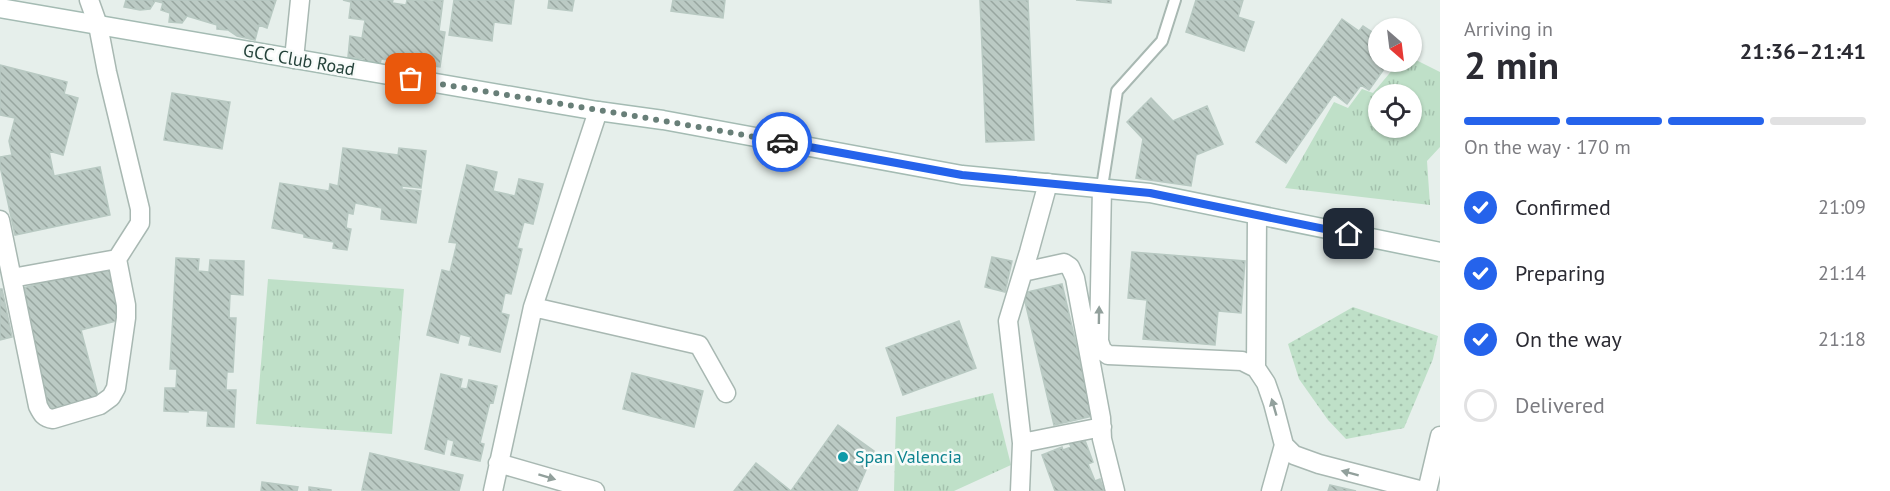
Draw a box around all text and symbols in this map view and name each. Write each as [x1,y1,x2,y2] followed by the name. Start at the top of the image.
[1464,16,1553,42] text: Arriving in
[1368,18,1422,72] north arrow
[1368,18,1422,138] map controls
[1740,37,1866,65] text: 21:36–21:41
[241,38,357,81] street label: GCC Club Road
[1464,39,1559,90] text: 2 min
[385,53,436,104] pin
[394,62,427,95] icon: bag
[1368,84,1422,138] button: locate
[752,112,812,172] courier
[766,126,799,159] icon: car
[1464,134,1631,160] text: On the way · 170 m
[1464,191,1497,224] icon: check
[1515,193,1611,221] text: Confirmed
[1818,194,1866,220] text: 21:09
[1323,208,1374,259] pin
[1332,217,1365,250] icon: home
[1464,257,1497,290] icon: check
[1515,259,1605,287] text: Preparing
[1818,260,1866,286] text: 21:14
[1094,305,1104,324] one-way arrow
[1464,323,1497,356] icon: check
[1515,325,1622,353] text: On the way
[1818,326,1866,352] text: 21:18
[1515,391,1605,419] text: Delivered
[1269,398,1278,416] one-way arrow
[855,445,962,468] place label: Span Valencia
[836,450,850,464] marker: Span Valencia
[1341,467,1359,477] one-way arrow
[538,473,556,482] one-way arrow

